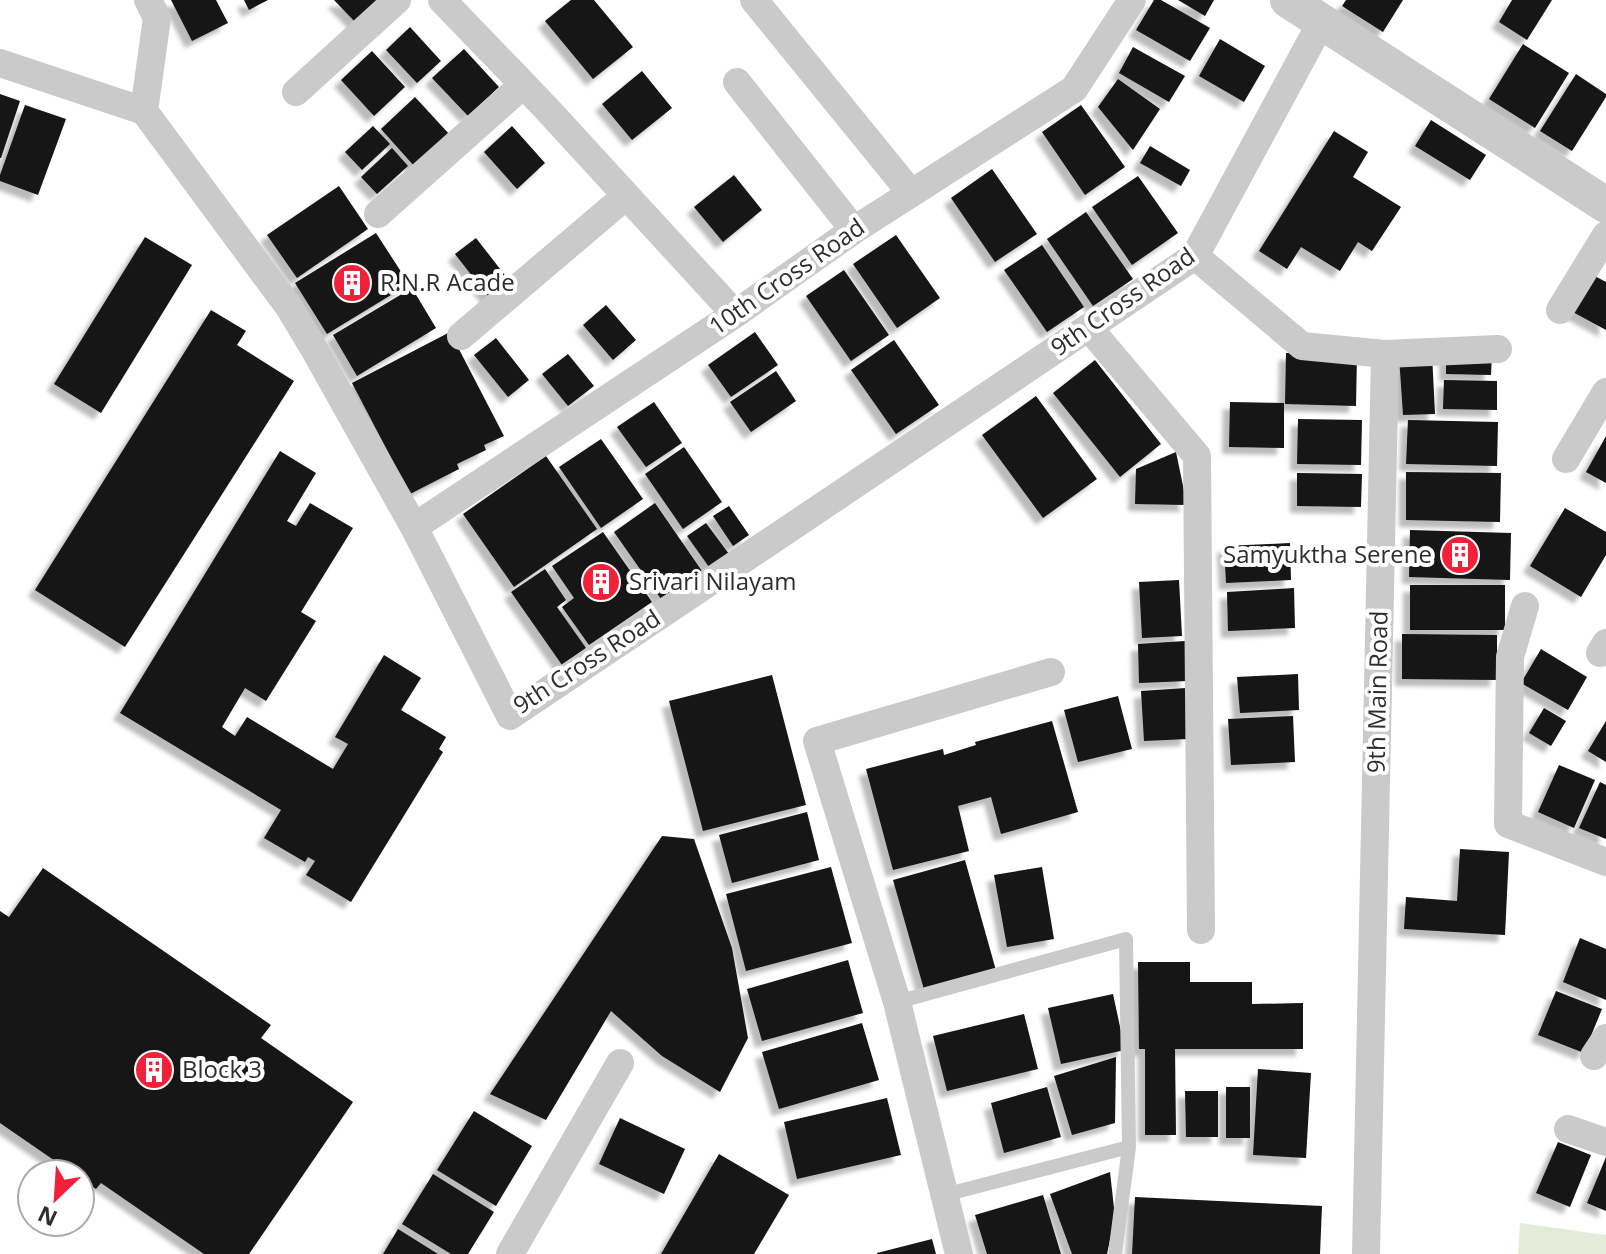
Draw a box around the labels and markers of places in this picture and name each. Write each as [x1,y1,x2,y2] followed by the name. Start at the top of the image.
[331,262,373,304] building icon: R.N.R Acade
[380,265,515,298] place label: R.N.R Acade
[1439,534,1481,576] building icon: Samyuktha Serene
[1223,537,1432,570] place label: Samyuktha Serene
[580,561,622,603] building icon: Srivari Nilayam
[629,564,797,597] place label: Srivari Nilayam
[133,1049,175,1091] building icon: Block 3
[182,1052,262,1085] place label: Block 3

